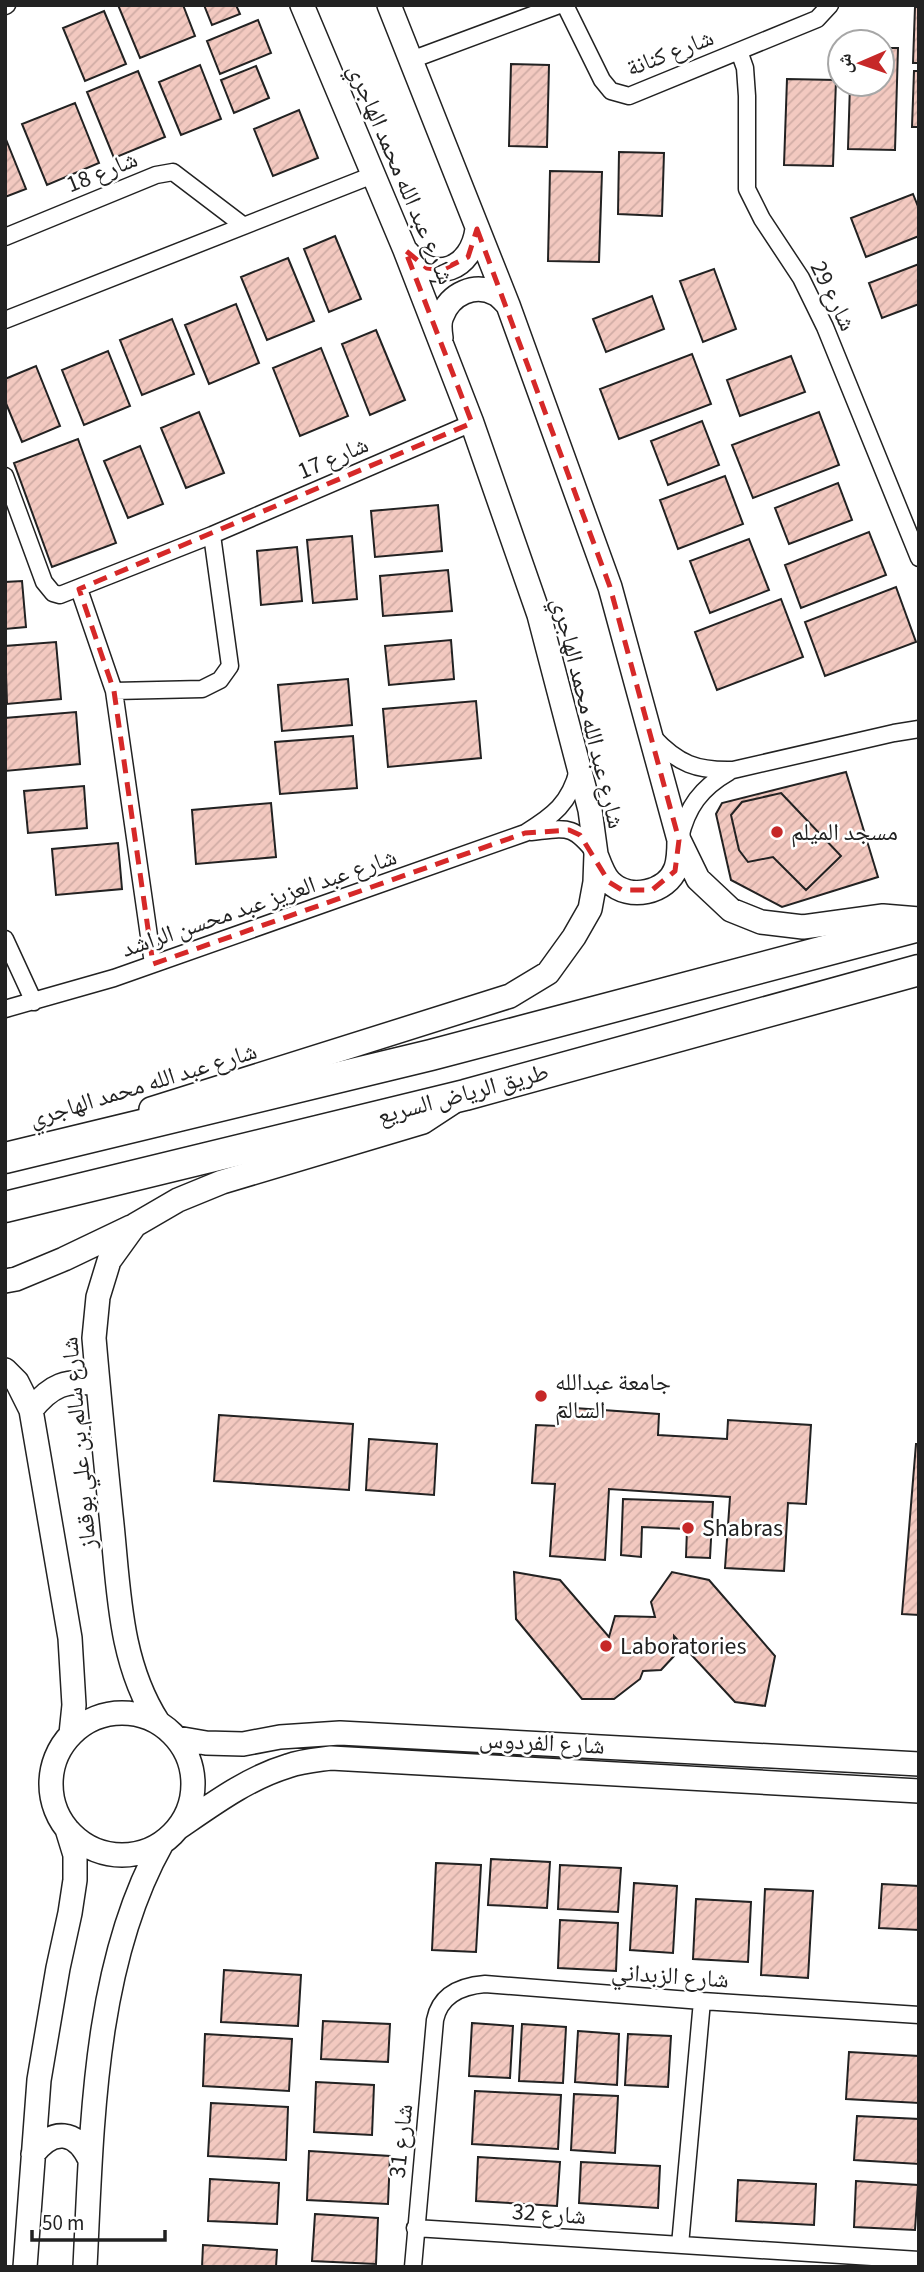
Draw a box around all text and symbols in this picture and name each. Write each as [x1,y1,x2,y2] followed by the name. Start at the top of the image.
[621,20,719,86] street label: شارع كنانة
[826,28,896,98] north arrow
[832,53,859,74] text: ش
[338,58,463,290] street label: شارع عبد الله محمد الهاجري
[61,142,143,202] street label: شارع 18
[801,255,865,337] street label: شارع 29
[292,427,374,489] street label: شارع 17
[541,594,634,832] street label: شارع عبد الله محمد الهاجري
[791,815,898,850] place label: مسجد الميلم
[769,824,785,840] marker: مسجد الميلم
[117,839,401,967] street label: شارع عبد العزيز عبد محسن الراشد
[25,1034,262,1137] street label: شارع عبد الله محمد الهاجري
[373,1054,553,1134] street label: طريق الرياض السريع
[52,1335,107,1551] street label: شارع سالم بن علي بوقماز
[555,1365,671,1428] place label: جامعة عبدالله السالم
[533,1388,549,1404] marker: جامعة عبدالله السالم
[702,1511,783,1546] place label: Shabras
[680,1520,696,1536] marker: Shabras
[620,1629,747,1664] place label: Laboratories
[598,1638,614,1654] marker: Laboratories
[478,1722,606,1764] street label: شارع الفردوس
[610,1954,730,1999] street label: شارع الزبداني
[380,2102,422,2180] street label: شارع 31
[511,2194,587,2234] street label: شارع 32
[32,2198,164,2242] scale bar
[42,2208,84,2238] text: 50 m

